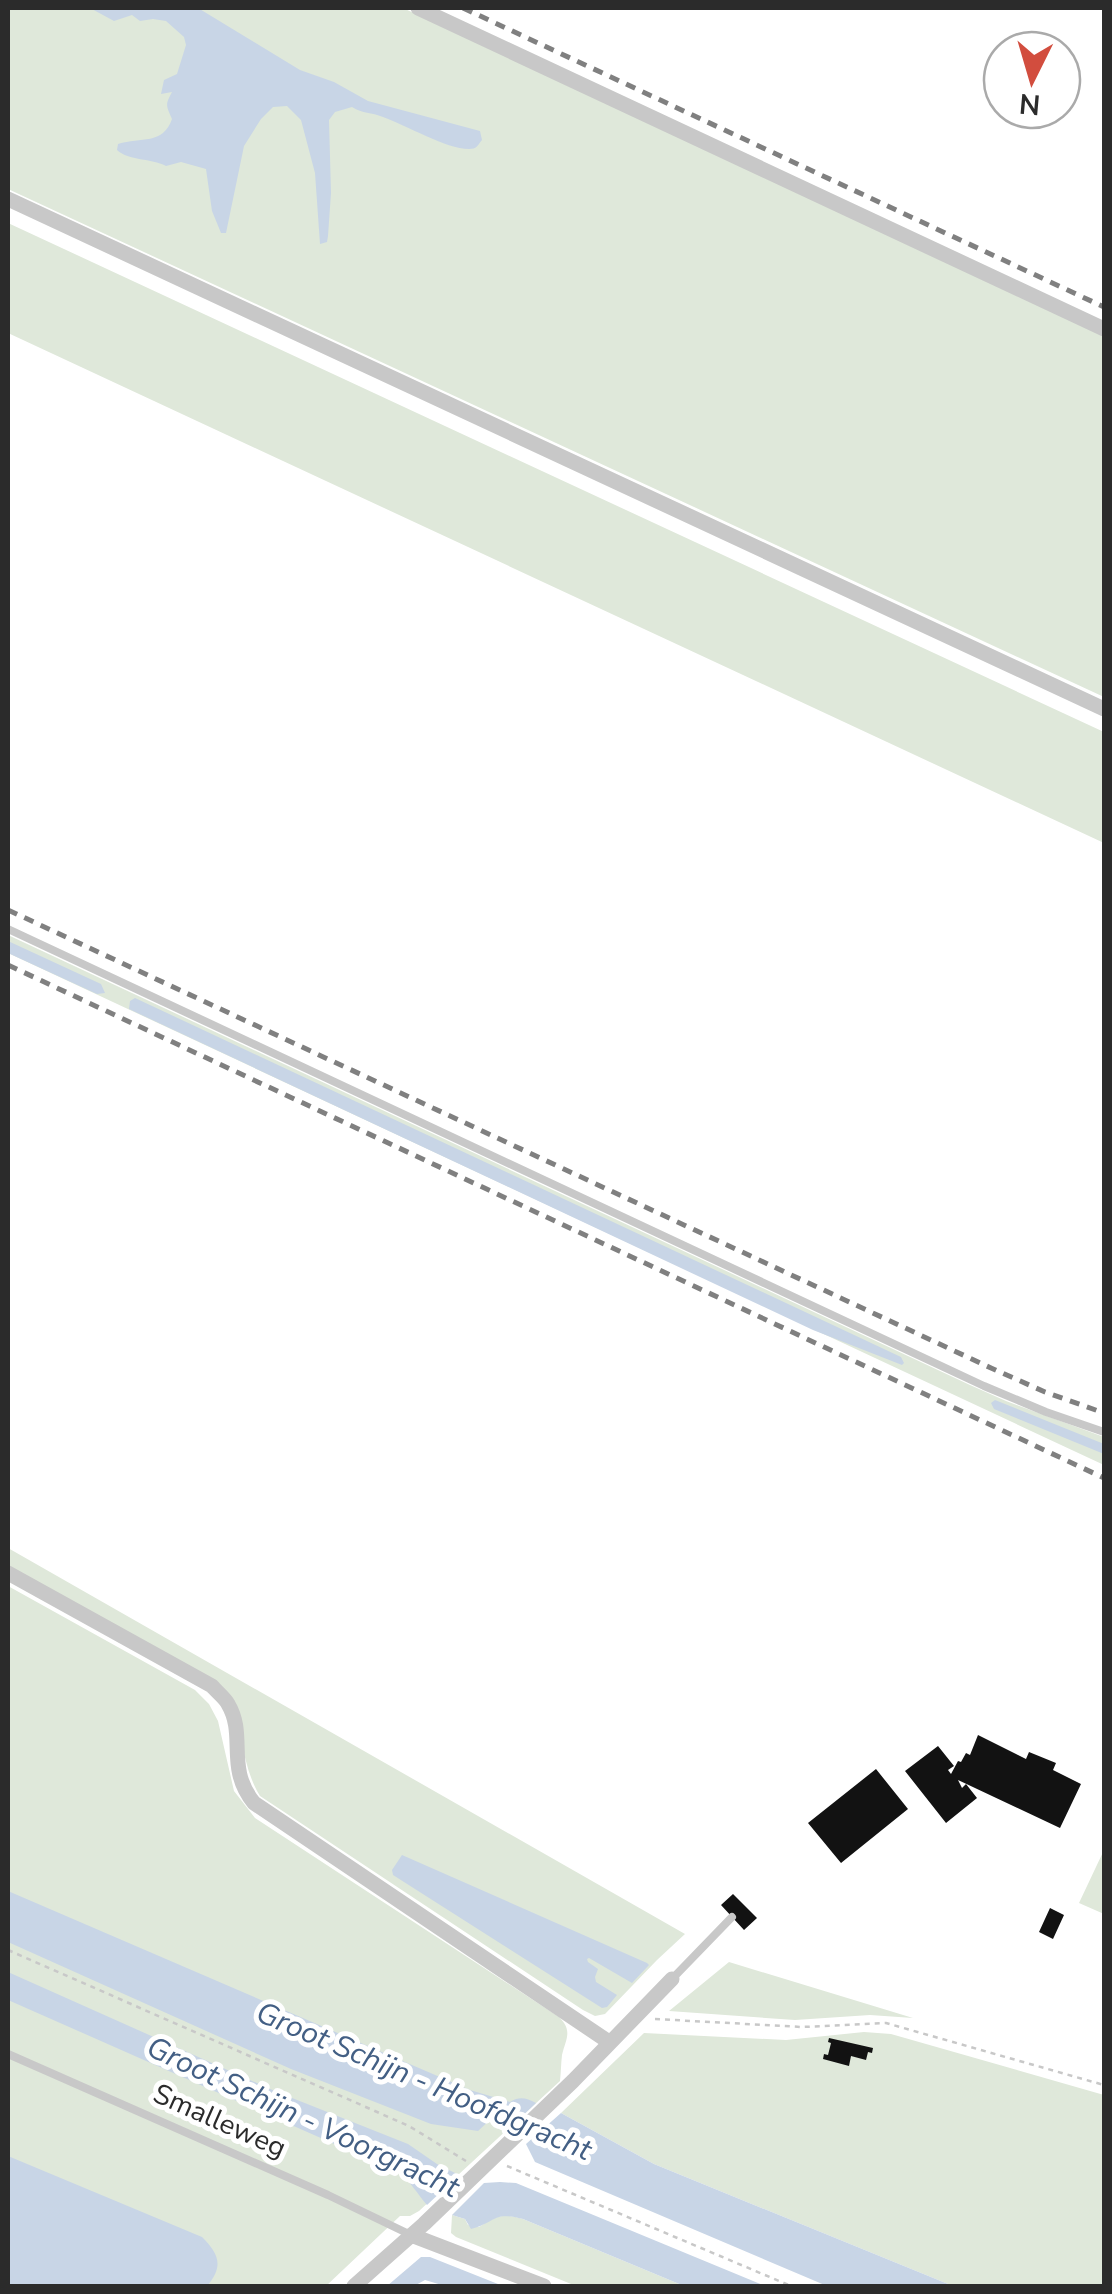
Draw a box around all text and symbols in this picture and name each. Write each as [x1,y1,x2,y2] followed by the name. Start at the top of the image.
[982,30,1082,130] north arrow
[1018,84,1042,124] text: N
[250,1992,599,2171] water label: Groot Schijn - Hoofdgracht
[140,2027,467,2209] water label: Groot Schijn - Voorgracht
[147,2075,292,2167] street label: Smalleweg

